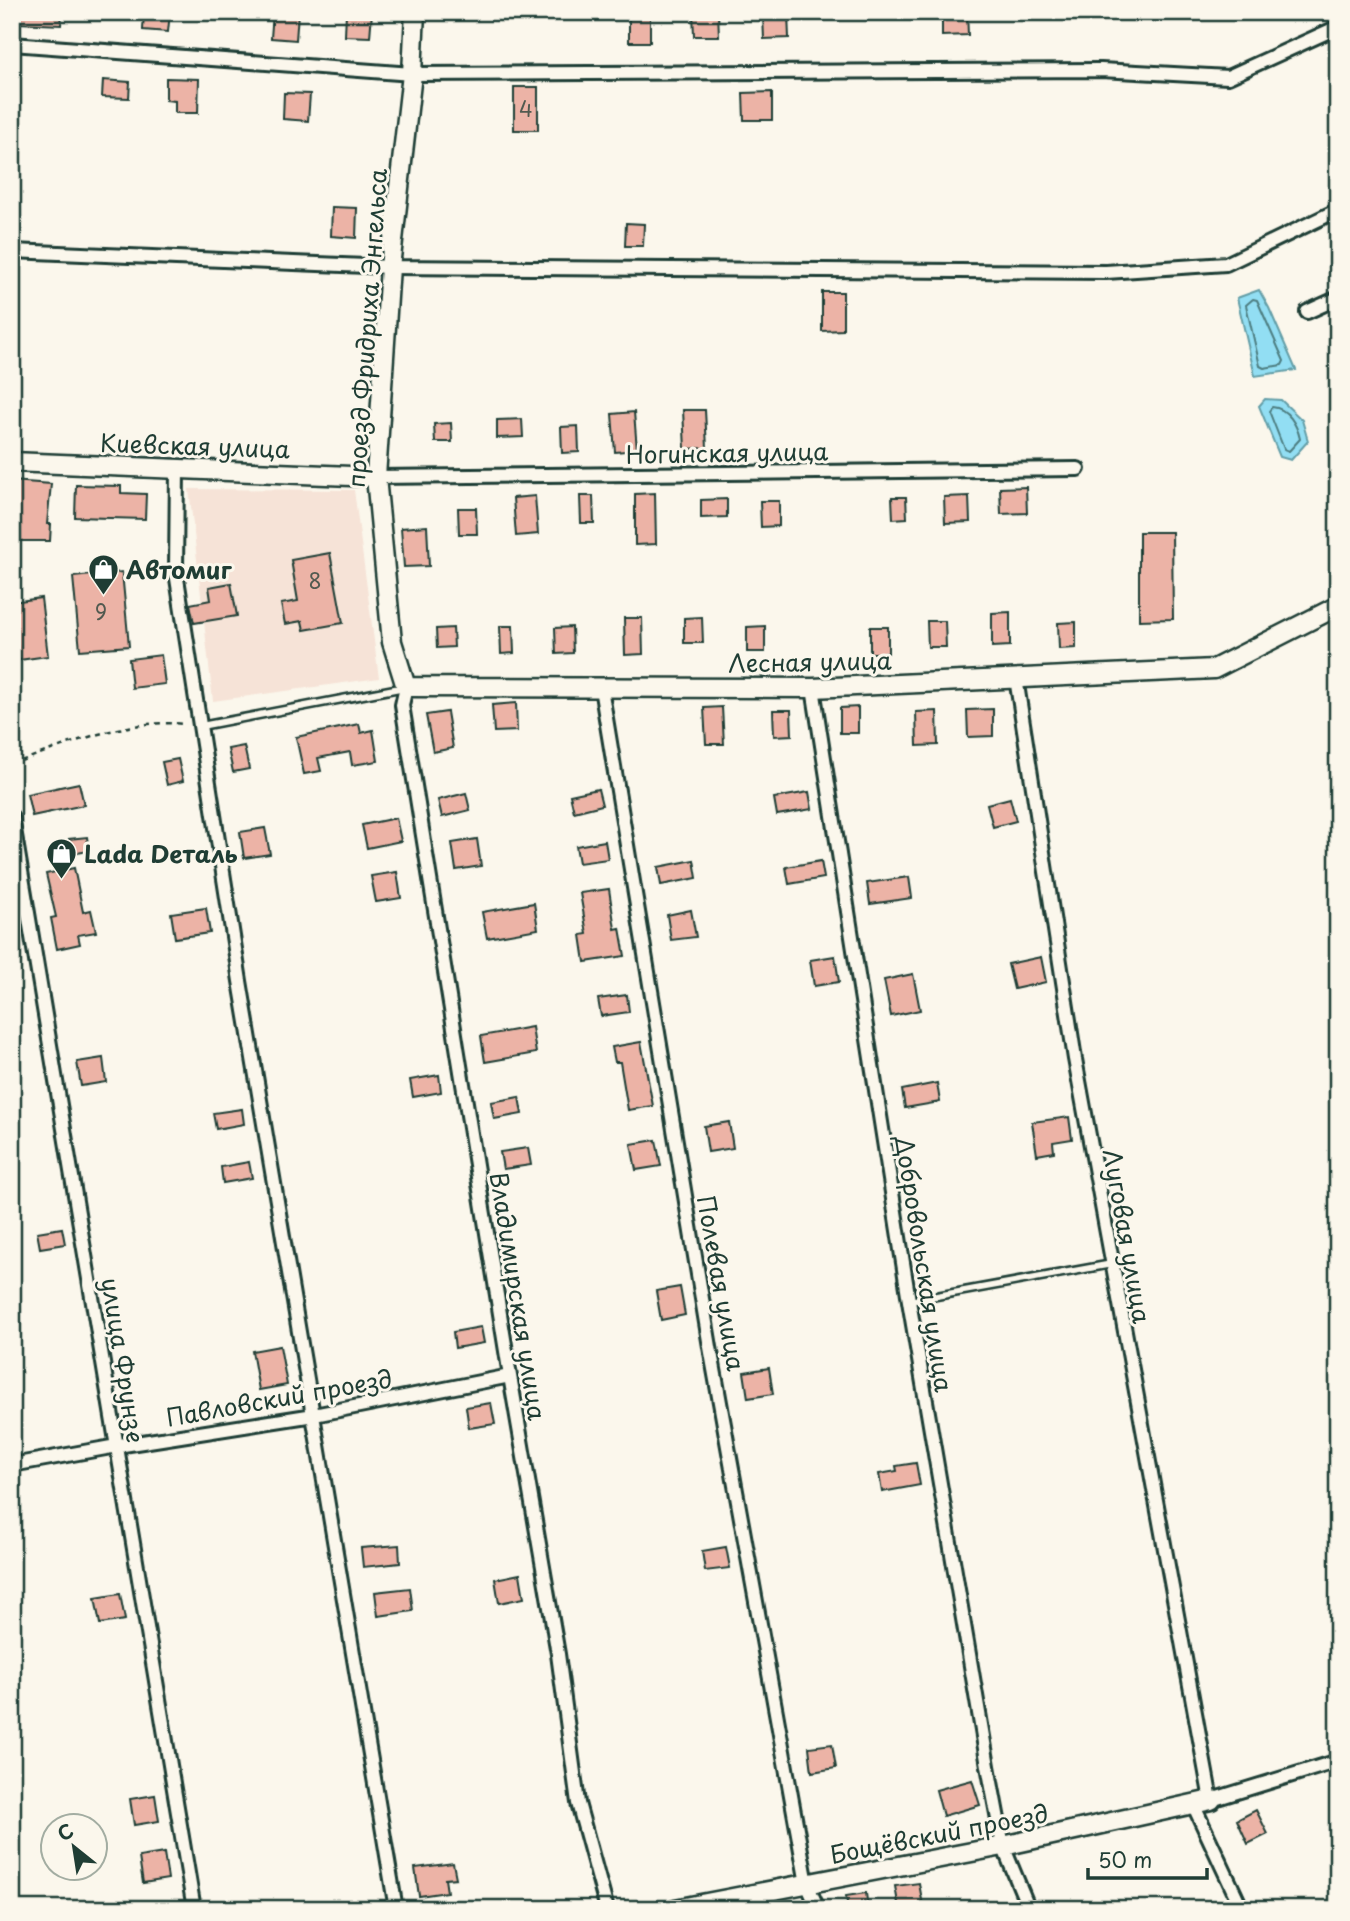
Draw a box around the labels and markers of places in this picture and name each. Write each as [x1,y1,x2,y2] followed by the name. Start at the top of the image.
[126,551,232,587] place label: Автомиг
[86,552,120,596] shop icon: Автомиг
[84,835,238,871] place label: Lada Dеталь
[44,836,78,880] shop icon: Lada Dеталь

